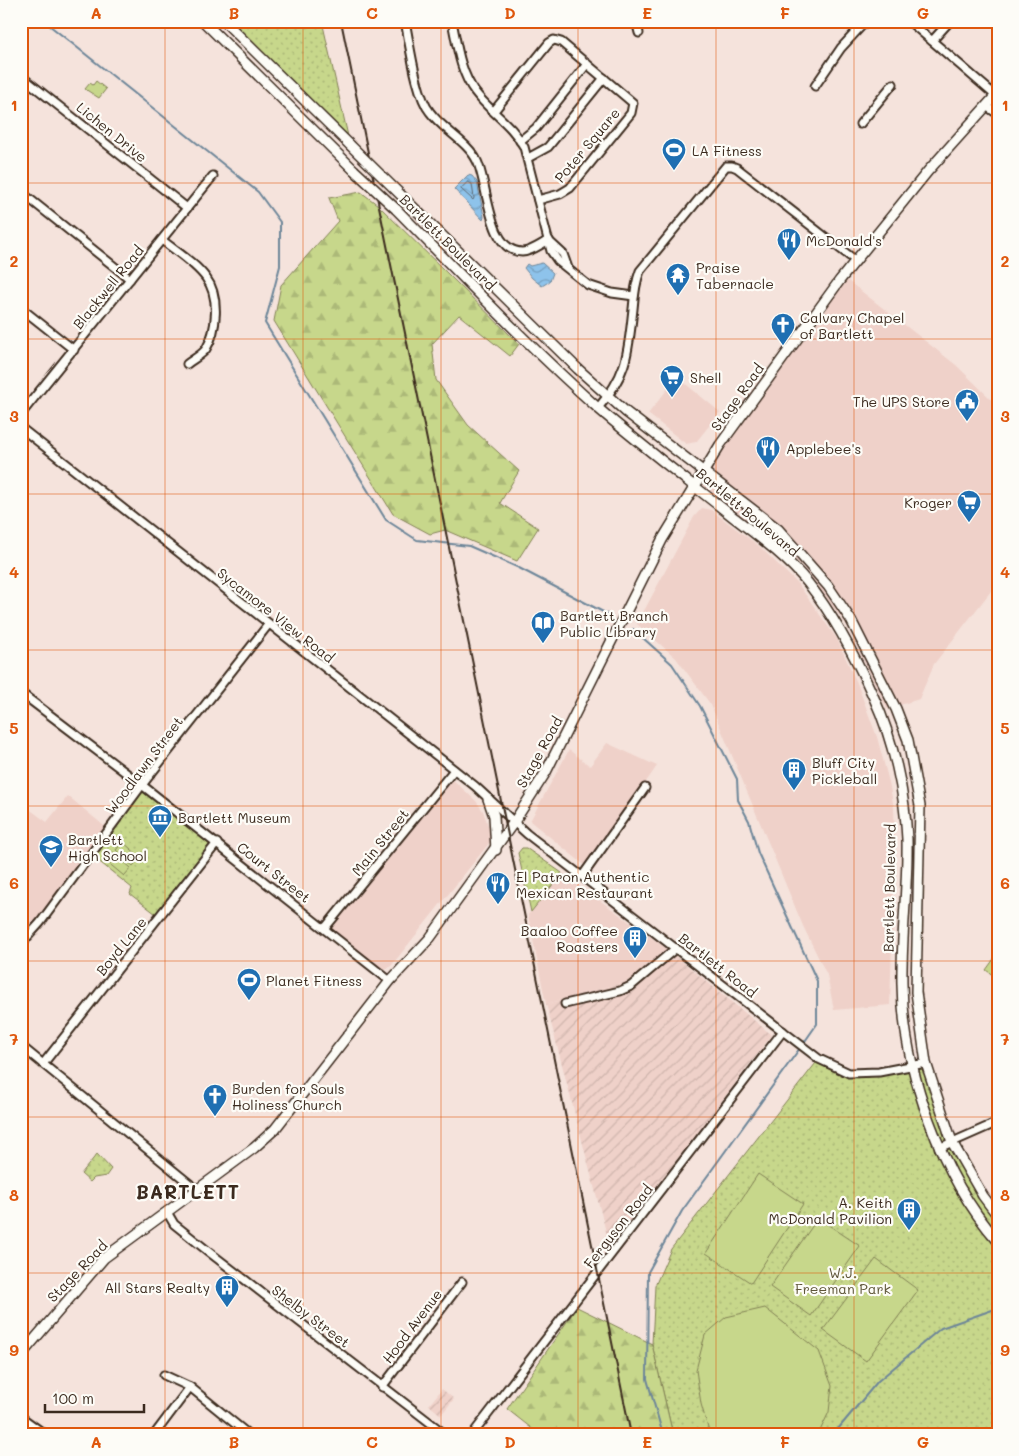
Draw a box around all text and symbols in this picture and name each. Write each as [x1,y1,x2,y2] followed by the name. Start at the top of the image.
[90,2,102,23] text: A
[229,2,239,23] text: B
[366,2,378,23] text: C
[504,2,516,23] text: D
[642,2,652,23] text: E
[780,2,790,23] text: F
[917,2,929,23] text: G
[10,94,18,115] text: 1
[1001,94,1009,115] text: 1
[73,98,151,166] street label: Lichen Drive
[550,104,624,186] street label: Poter Square
[661,137,687,171] sports icon: LA Fitness
[692,141,762,160] place label: LA Fitness
[396,190,500,294] street label: Bartlett Boulevard
[776,227,802,261] restaurant icon: McDonald's
[806,231,882,250] place label: McDonald's
[68,241,148,333] street label: Blackwell Road
[10,250,19,271] text: 2
[1001,250,1010,271] text: 2
[696,258,774,293] place label: Praise Tabernacle
[665,262,691,296] temple icon: Praise Tabernacle
[800,308,905,343] place label: Calvary Chapel of Bartlett
[770,312,796,346] church icon: Calvary Chapel of Bartlett
[706,359,768,435] street label: Stage Road
[659,364,685,398] supermarket icon: Shell
[690,368,721,387] place label: Shell
[954,388,980,422] public building icon: The UPS Store
[853,392,950,411] place label: The UPS Store
[9,405,19,426] text: 3
[1000,405,1010,426] text: 3
[755,435,781,469] restaurant icon: Applebee's
[786,439,861,458] place label: Applebee's
[693,463,803,561] street label: Bartlett Boulevard
[956,489,982,523] supermarket icon: Kroger
[904,493,952,512] place label: Kroger
[9,561,19,582] text: 4
[1000,561,1010,582] text: 4
[213,563,339,667] street label: Sycamore View Road
[560,606,668,641] place label: Bartlett Branch Public Library
[530,610,556,644] library icon: Bartlett Branch Public Library
[101,712,187,818] street label: Woodlawn Street
[512,713,566,791] street label: Stage Road
[9,717,19,738] text: 5
[1000,717,1010,738] text: 5
[812,753,877,788] place label: Bluff City Pickleball
[781,757,807,791] building icon: Bluff City Pickleball
[147,804,173,838] museum icon: Bartlett Museum
[347,805,413,879] street label: Main Street
[178,808,291,827] place label: Bartlett Museum
[878,823,900,952] street label: Bartlett Boulevard
[68,830,147,865] place label: Bartlett High School
[38,834,64,868] school or university icon: Bartlett High School
[233,837,315,907] street label: Court Street
[516,867,653,902] place label: El Patron Authentic Mexican Restaurant
[485,871,511,905] restaurant icon: El Patron Authentic Mexican Restaurant
[9,872,19,893] text: 6
[1000,872,1010,893] text: 6
[92,913,150,979] street label: Boyd Lane
[521,921,618,956] place label: Baaloo Coffee Roasters
[622,925,648,959] building icon: Baaloo Coffee Roasters
[675,928,761,1002] street label: Bartlett Road
[236,967,262,1001] sports icon: Planet Fitness
[266,971,362,990] place label: Planet Fitness
[10,1028,19,1049] text: 7
[1001,1028,1010,1049] text: 7
[232,1079,345,1114] place label: Burden for Souls Holiness Church
[202,1083,228,1117] church icon: Burden for Souls Holiness Church
[136,1179,240,1204] district label: BARTLETT
[579,1180,657,1272] street label: Ferguson Road
[9,1184,19,1205] text: 8
[1000,1184,1010,1205] text: 8
[769,1193,892,1228] place label: A. Keith McDonald Pavilion
[896,1197,922,1231] building icon: A. Keith McDonald Pavilion
[43,1236,111,1306] street label: Stage Road
[795,1263,891,1298] park label: W.J. Freeman Park
[214,1274,240,1308] building icon: All Stars Realty
[104,1278,210,1297] place label: All Stars Realty
[268,1280,354,1352] street label: Shelby Street
[378,1285,446,1367] street label: Hood Avenue
[9,1339,19,1360] text: 9
[1000,1339,1010,1360] text: 9
[45,1381,144,1413] scale bar
[52,1388,94,1408] text: 100 m
[90,1431,102,1452] text: A
[229,1431,239,1452] text: B
[366,1431,378,1452] text: C
[504,1431,516,1452] text: D
[642,1431,652,1452] text: E
[780,1431,790,1452] text: F
[917,1431,929,1452] text: G

